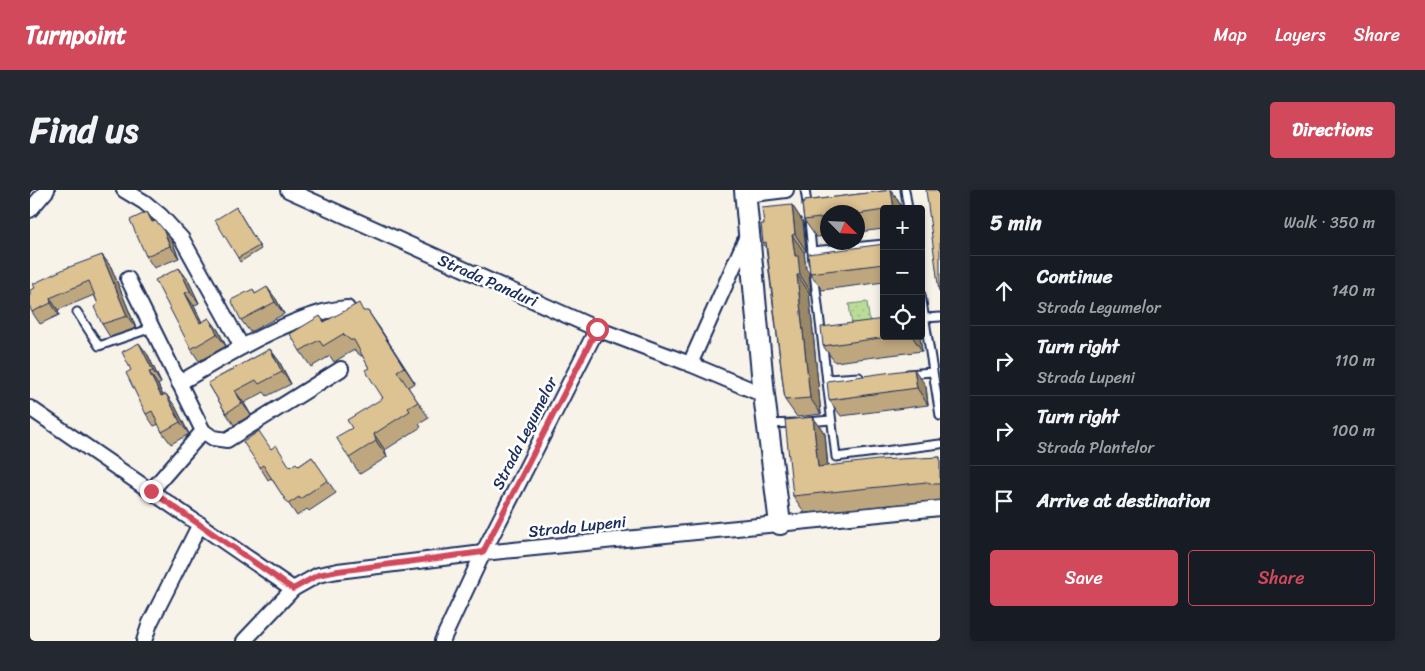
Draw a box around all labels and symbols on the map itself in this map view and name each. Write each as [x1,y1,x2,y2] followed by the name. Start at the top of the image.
[820,205,865,250] north arrow
[433,246,543,316] street label: Strada Panduri
[586,318,609,341] route start
[483,370,566,495] street label: Strada Legumelor
[140,480,163,503] route end
[527,507,628,546] street label: Strada Lupeni

